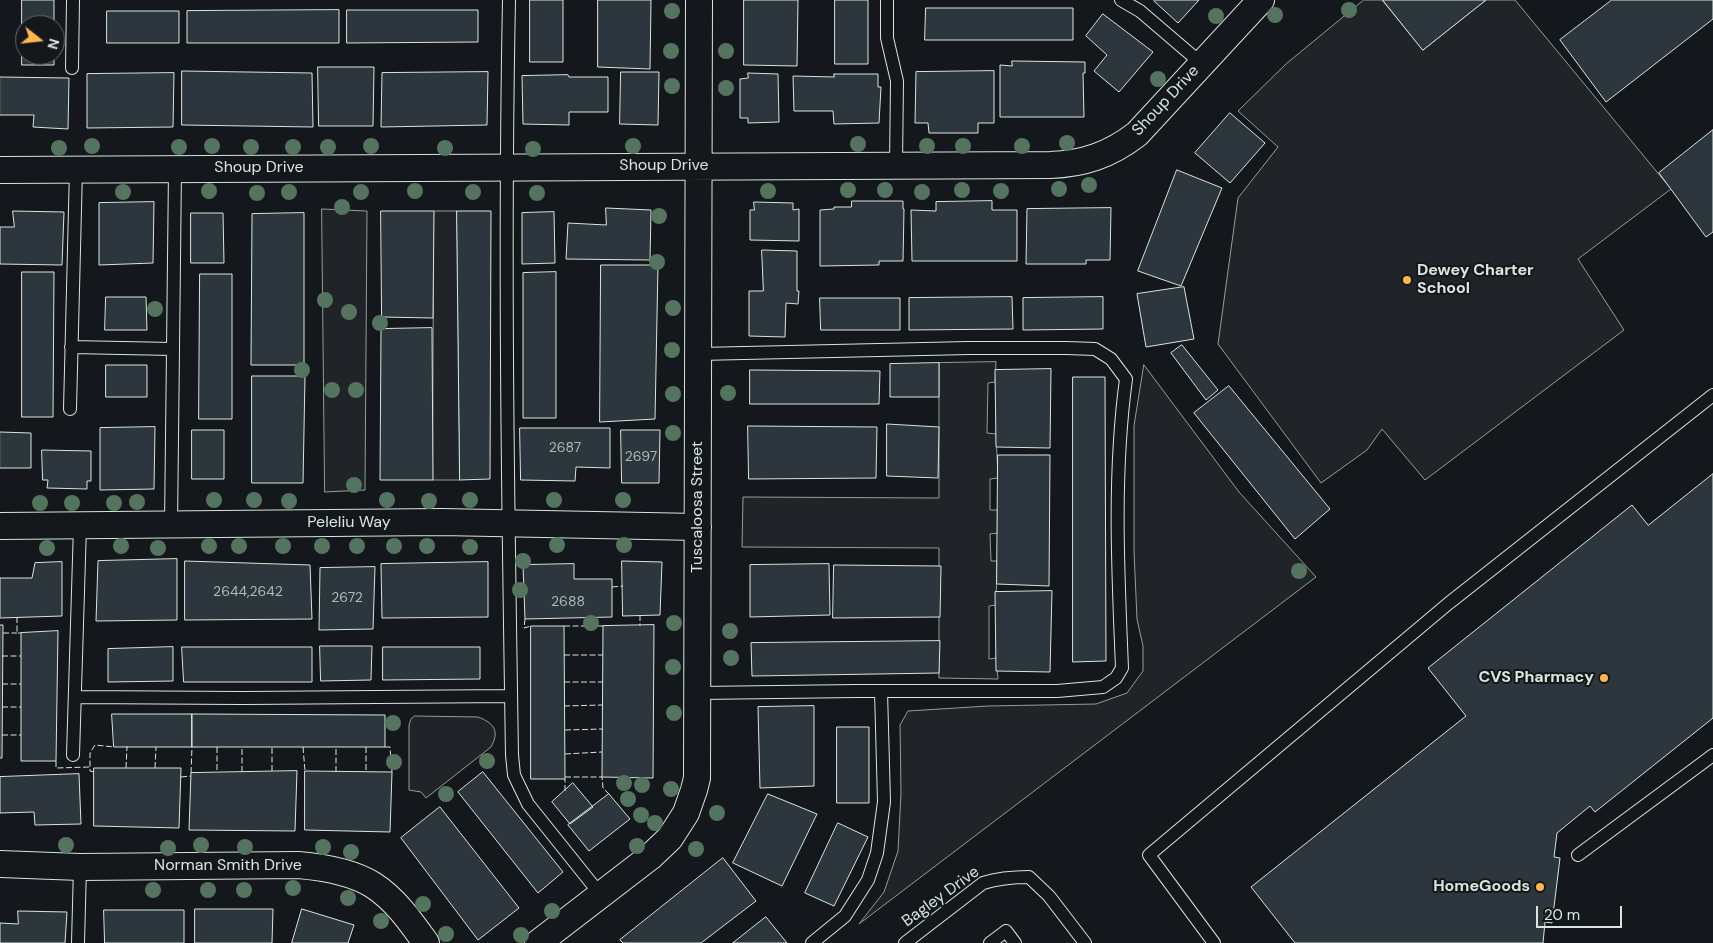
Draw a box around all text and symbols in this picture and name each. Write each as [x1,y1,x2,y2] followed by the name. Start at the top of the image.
[15,15,65,65] north arrow
[43,36,64,51] text: N
[1129,62,1203,140] street label: Shoup Drive
[619,156,709,176] street label: Shoup Drive
[214,158,304,178] street label: Shoup Drive
[1417,261,1534,299] place label: Dewey Charter School
[1401,274,1413,286] marker: Dewey Charter School
[549,440,581,456] house number: 2687
[688,441,708,573] street label: Tuscaloosa Street
[625,449,657,465] house number: 2697
[307,513,391,533] street label: Peleliu Way
[213,584,283,600] house number: 2644,2642
[331,590,363,606] house number: 2672
[551,594,585,610] house number: 2688
[1479,668,1594,688] place label: CVS Pharmacy
[1598,672,1610,684] marker: CVS Pharmacy
[154,856,302,876] street label: Norman Smith Drive
[899,863,983,931] street label: Bagley Drive
[1433,877,1530,897] place label: HomeGoods
[1534,881,1546,893] marker: HomeGoods
[1538,896,1624,928] scale bar
[1544,905,1580,925] text: 20 m

